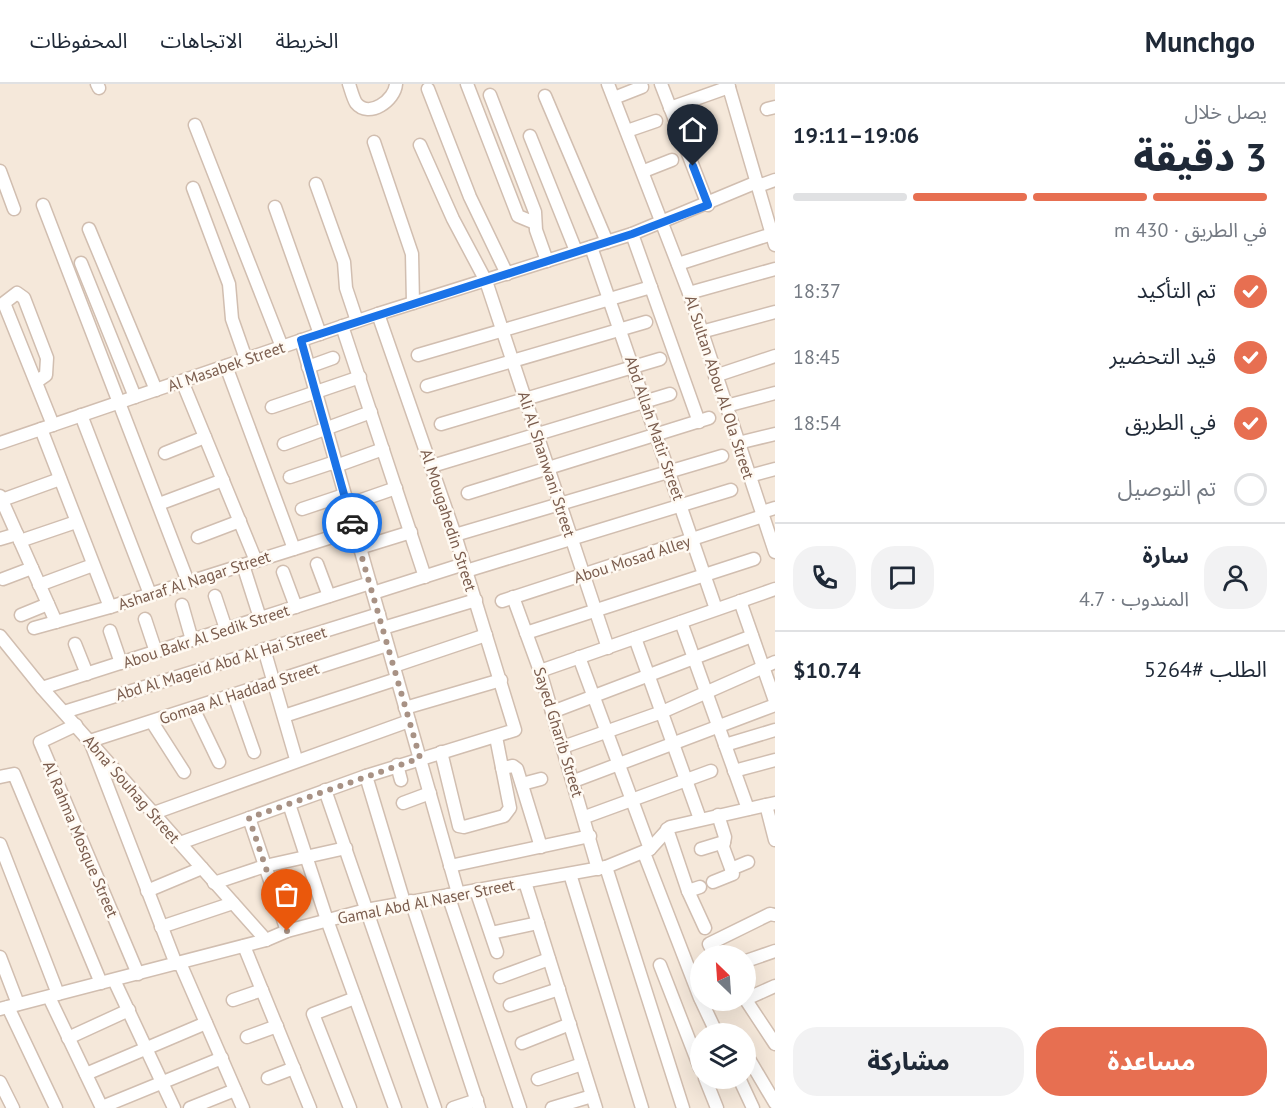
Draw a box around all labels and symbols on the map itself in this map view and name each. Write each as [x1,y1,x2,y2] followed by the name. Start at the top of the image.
[667,104,718,166] pin
[681,293,759,482] street label: Al Sultan Abou Al Ola Street
[165,336,288,395] street label: Al Masabek Street
[621,353,689,503] street label: Abd Allah Matir Street
[514,389,580,540] street label: Ali Al Shanwani Street
[417,446,482,594] street label: Al Mougahedin Street
[322,493,382,553] courier
[571,531,693,587] street label: Abou Mosad Alley
[115,546,273,614] street label: Asharaf Al Nagar Street
[120,599,292,672] street label: Abou Bakr Al Sedik Street
[113,621,329,705] street label: Abd Al Mageid Abd Al Hai Street
[157,658,322,728] street label: Gomaa Al Haddad Street
[530,665,588,800] street label: Sayed Gharib Street
[79,731,185,848] street label: Abna' Souhag Street
[39,758,123,921] street label: Al Rahma Mosque Street
[261,869,312,931] pin
[336,874,517,928] street label: Gamal Abd Al Naser Street
[690,945,756,1011] north arrow

